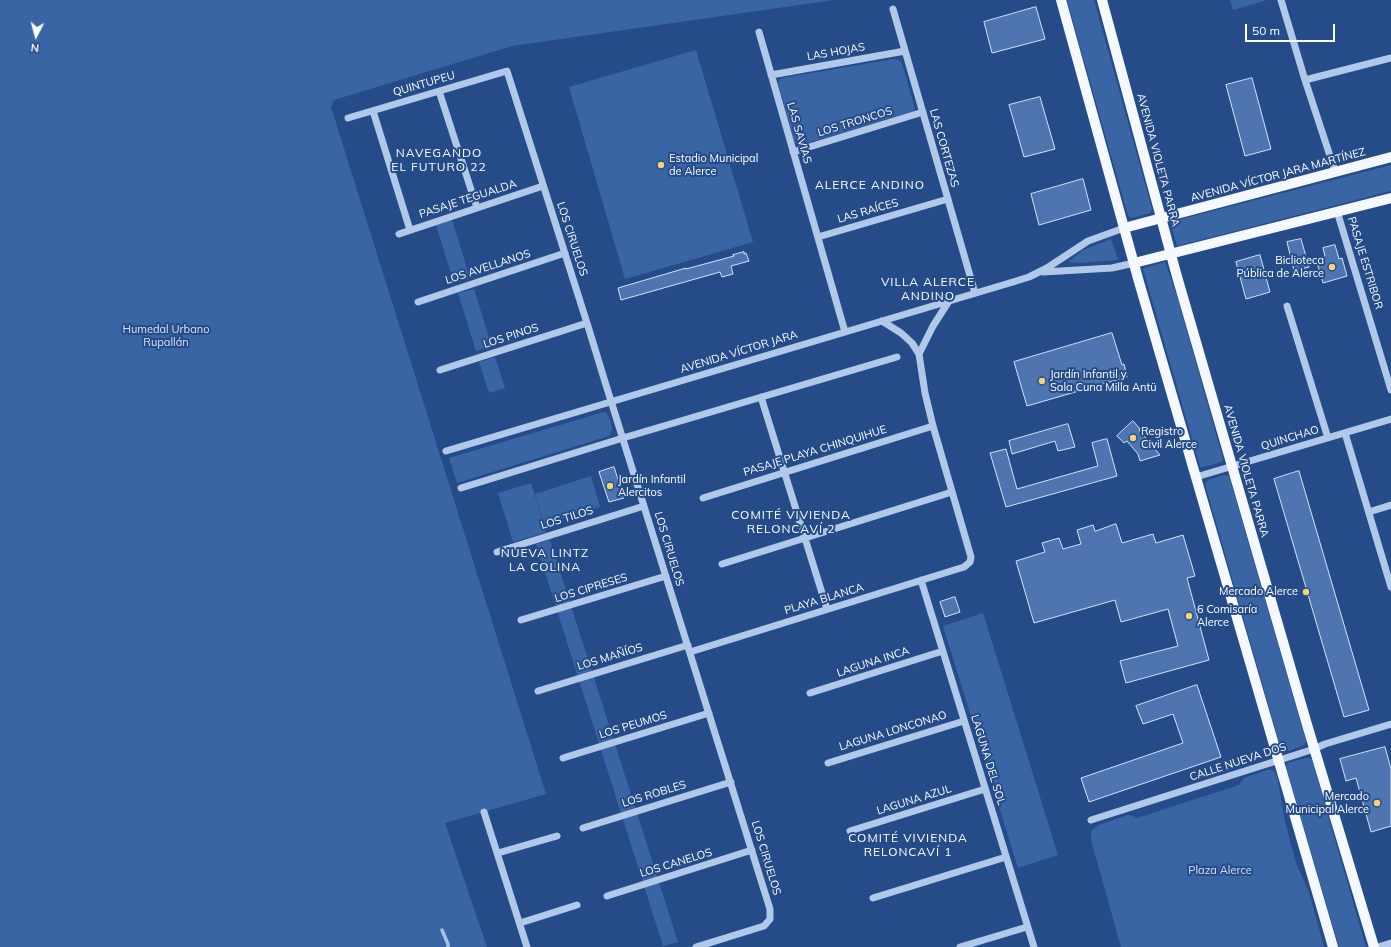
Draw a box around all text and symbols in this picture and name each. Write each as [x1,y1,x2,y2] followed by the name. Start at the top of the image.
[16,16,56,56] north arrow
[1247,16,1337,42] scale bar
[1252,23,1280,38] text: 50 m
[806,40,866,64] street label: LAS HOJAS
[30,41,40,55] text: N
[391,69,457,99] street label: QUINTUPEU
[1134,92,1182,228] street label: AVENIDA VIOLETA PARRA
[784,101,814,165] street label: LAS SAVIAS
[816,104,894,140] street label: LOS TRONCOS
[926,107,962,189] street label: LAS CORTEZAS
[1189,145,1367,205] street label: AVENIDA VÍCTOR JARA MARTÍNEZ
[391,146,487,174] district label: NAVEGANDO EL FUTURO 22
[669,152,758,178] place label: Estadio Municipal de Alerce
[656,160,666,170] marker: Estadio Municipal de Alerce
[418,177,518,221] street label: PASAJE TEGUALDA
[815,178,925,192] district label: ALERCE ANDINO
[836,196,900,226] street label: LAS RAÍCES
[554,200,590,278] street label: LOS CIRUELOS
[1345,215,1385,311] street label: PASAJE ESTRIBOR
[444,247,532,287] street label: LOS AVELLANOS
[1236,254,1324,280] place label: Biclioteca Pública de Alerce
[1327,262,1337,272] marker: Biclioteca Pública de Alerce
[881,275,975,303] district label: VILLA ALERCE ANDINO
[482,321,540,351] street label: LOS PINOS
[122,323,210,349] park label: Humedal Urbano Rupallán
[679,328,799,376] street label: AVENIDA VÍCTOR JARA
[1050,368,1157,394] place label: Jardín Infantil y Sala Cuna Milla Antü
[1037,376,1047,386] marker: Jardín Infantil y Sala Cuna Milla Antü
[1221,403,1271,539] street label: AVENIDA VIOLETA PARRA
[742,423,888,479] street label: PASAJE PLAYA CHINQUIHUE
[1259,423,1321,453] street label: QUINCHAO
[1141,425,1197,451] place label: Registro Civil Alerce
[1128,433,1138,443] marker: Registro Civil Alerce
[618,473,686,499] place label: Jardín Infantil Alercitos
[605,481,615,491] marker: Jardín Infantil Alercitos
[539,504,595,532] street label: LOS TILOS
[731,508,851,536] district label: COMITÉ VIVIENDA RELONCAVÍ 2
[651,510,687,588] street label: LOS CIRUELOS
[501,546,589,574] district label: NUEVA LINTZ LA COLINA
[553,571,629,605] street label: LOS CIPRESES
[783,581,865,617] street label: PLAYA BLANCA
[1219,585,1298,599] place label: Mercado Alerce
[1301,587,1311,597] marker: Mercado Alerce
[1197,603,1257,629] place label: 6 Comisaría Alerce
[1184,611,1194,621] marker: 6 Comisaría Alerce
[576,641,644,673] street label: LOS MAÑÍOS
[835,644,911,680] street label: LAGUNA INCA
[597,708,669,742] street label: LOS PEUMOS
[838,708,948,754] street label: LAGUNA LONCONAO
[968,713,1008,807] street label: LAGUNA DEL SOL
[1188,740,1288,784] street label: CALLE NUEVA DOS
[620,778,688,810] street label: LOS ROBLES
[875,782,953,818] street label: LAGUNA AZUL
[1285,790,1369,816] place label: Mercado Municipal Alerce
[1372,798,1382,808] marker: Mercado Municipal Alerce
[748,819,784,897] street label: LOS CIRUELOS
[848,831,968,859] district label: COMITÉ VIVIENDA RELONCAVÍ 1
[638,846,714,880] street label: LOS CANELOS
[1188,864,1252,878] park label: Plaza Alerce

